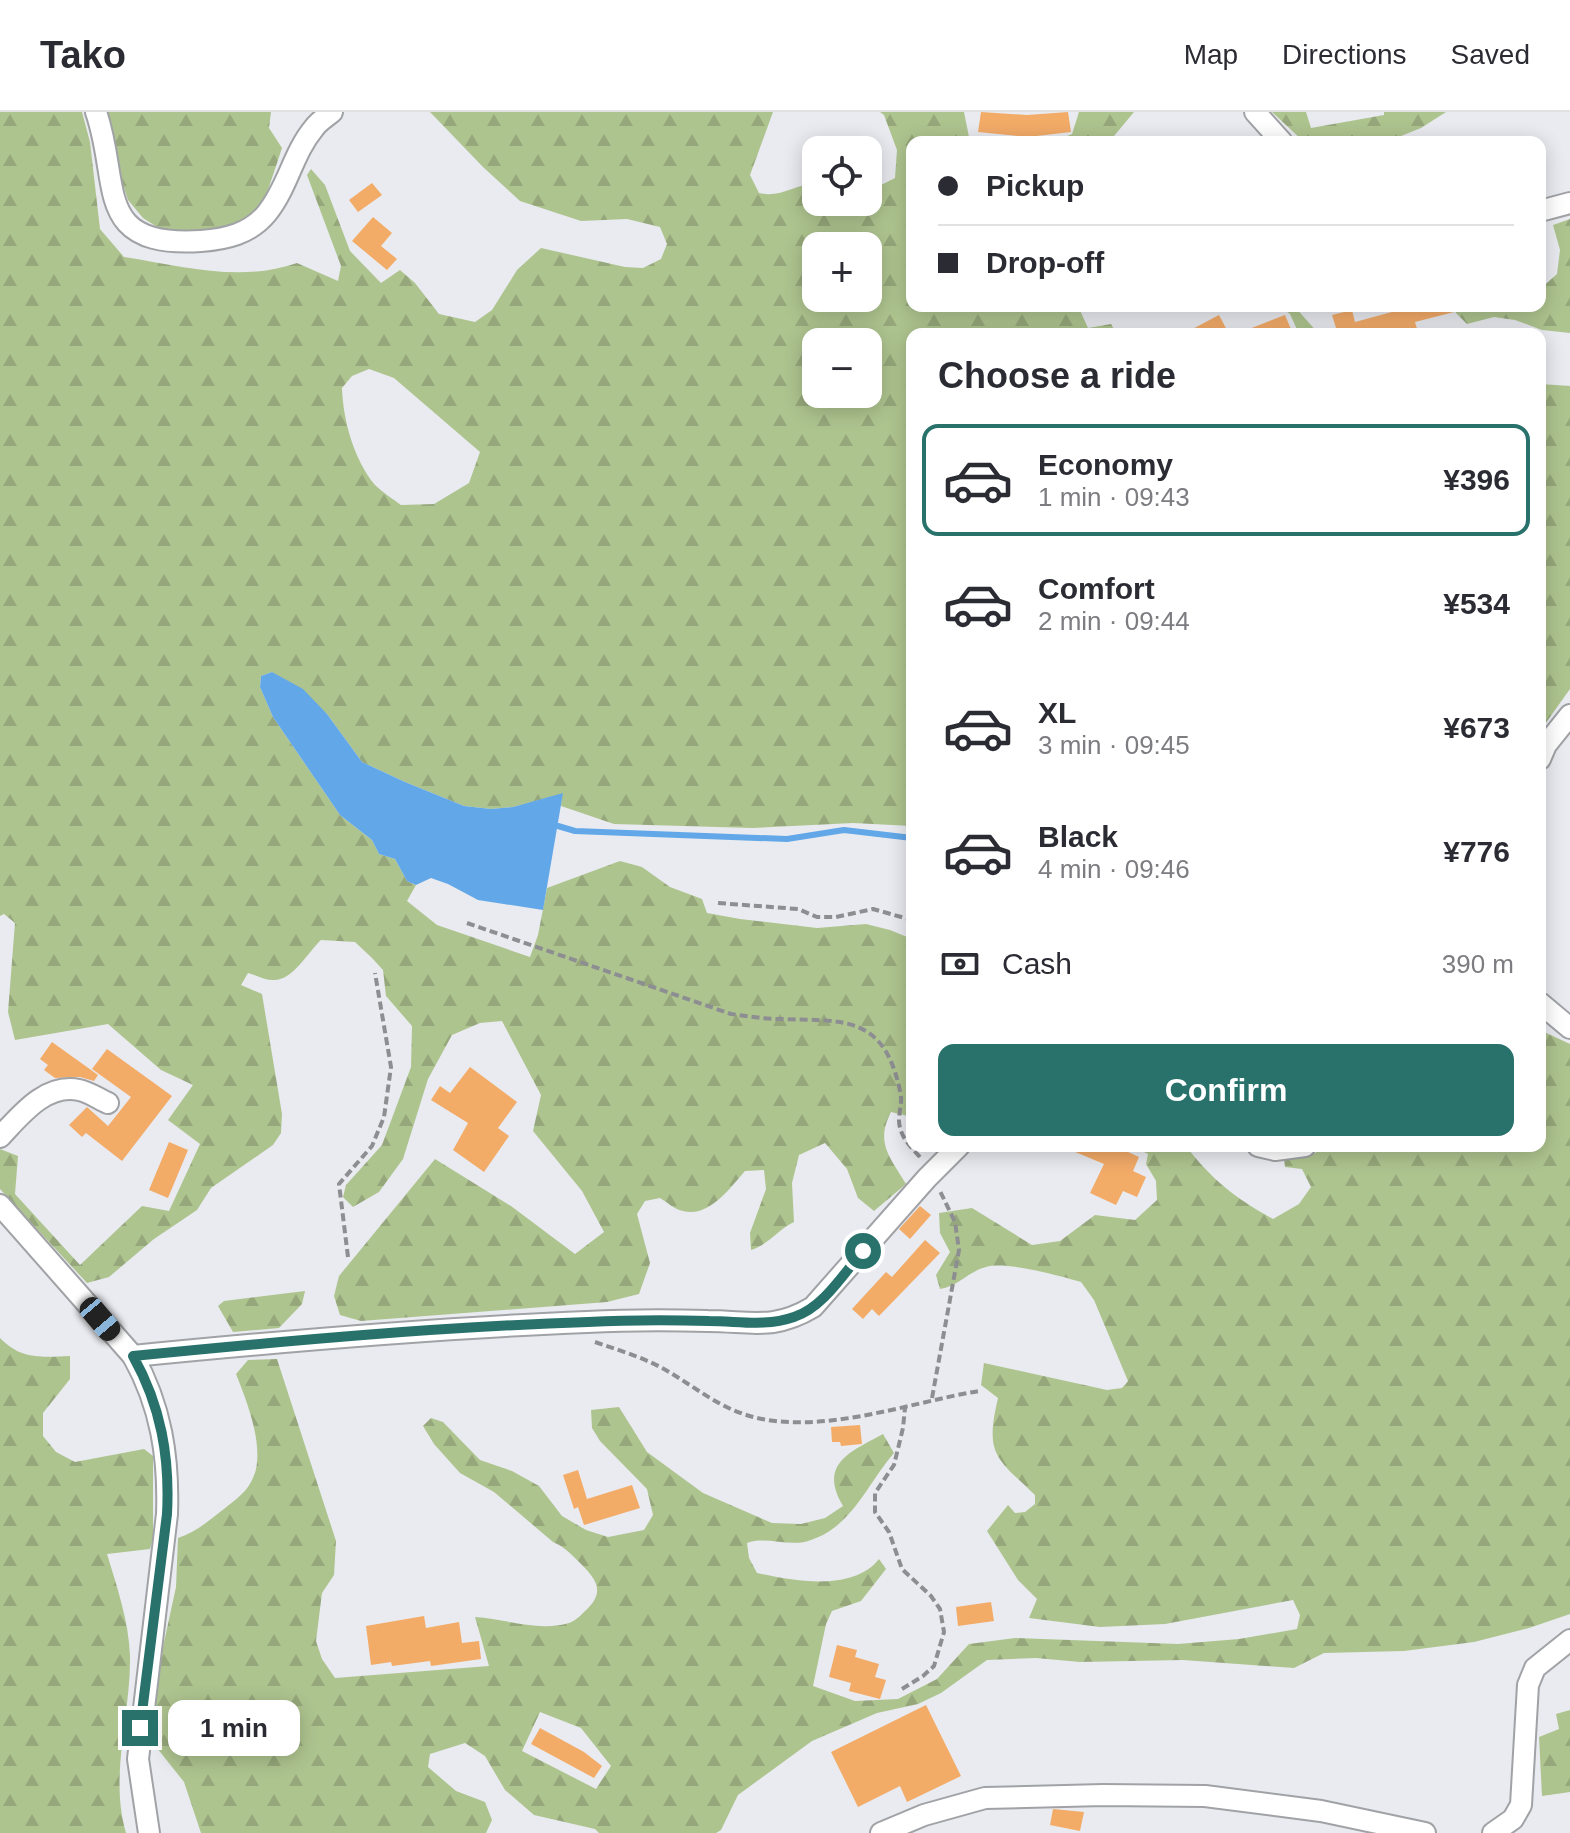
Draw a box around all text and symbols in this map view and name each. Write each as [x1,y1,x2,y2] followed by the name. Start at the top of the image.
[40,34,126,76] text: Tako
[1184,39,1238,70] text: Map
[1282,39,1407,70] text: Directions
[1451,39,1530,70] text: Saved
[802,136,882,408] map controls
[802,136,882,216] button: locate
[986,169,1084,202] text: Pickup
[802,232,882,312] button: +
[986,246,1104,279] text: Drop-off
[802,328,882,408] button: −
[938,355,1176,396] text: Choose a ride
[942,444,1014,516] icon: car
[1038,448,1173,481] text: Economy
[1443,463,1510,496] text: ¥396
[1038,482,1190,512] text: 1 min · 09:43
[942,568,1014,640] icon: car
[1038,572,1155,605] text: Comfort
[1443,587,1510,620] text: ¥534
[1038,606,1190,636] text: 2 min · 09:44
[942,692,1014,764] icon: car
[1038,696,1076,729] text: XL
[1443,711,1510,744] text: ¥673
[1038,730,1190,760] text: 3 min · 09:45
[942,816,1014,888] icon: car
[1038,820,1118,853] text: Black
[1443,835,1510,868] text: ¥776
[1038,854,1190,884] text: 4 min · 09:46
[938,942,982,986] icon: cash
[1002,947,1072,980] text: Cash
[1442,949,1514,979] text: 390 m
[938,1044,1514,1136] button: Confirm
[845,1233,881,1269] route start
[75,1293,125,1345] car
[168,1700,300,1756] callout: 1 min
[122,1710,158,1746] route end
[200,1713,268,1743] text: 1 min

